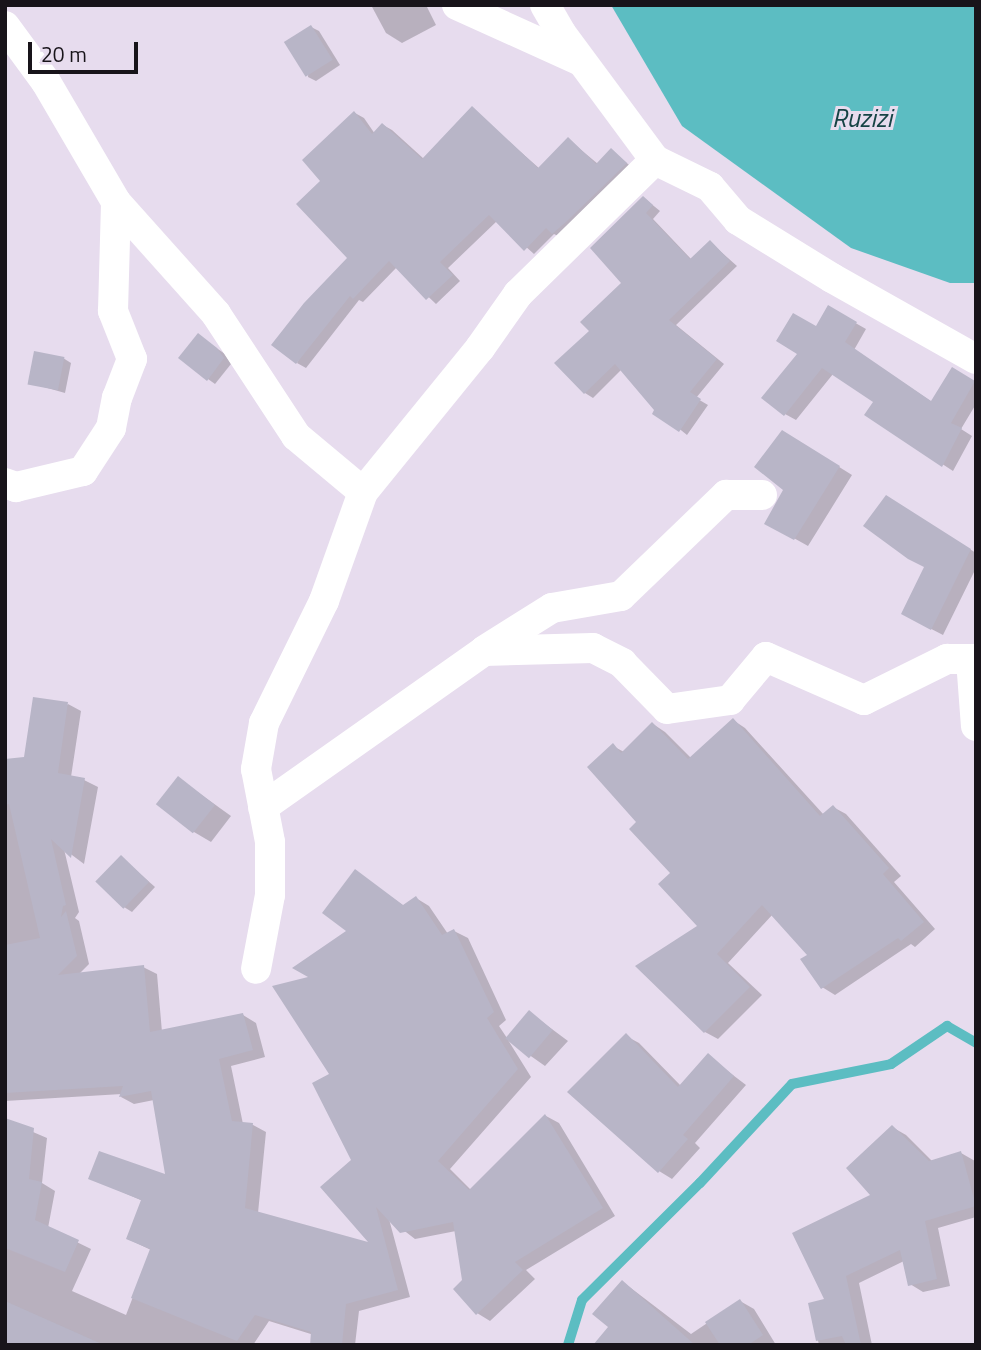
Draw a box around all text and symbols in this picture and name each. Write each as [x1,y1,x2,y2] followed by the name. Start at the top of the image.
[32,28,142,72] scale bar
[41,38,87,70] text: 20 m
[832,102,892,134] water label: Ruzizi

